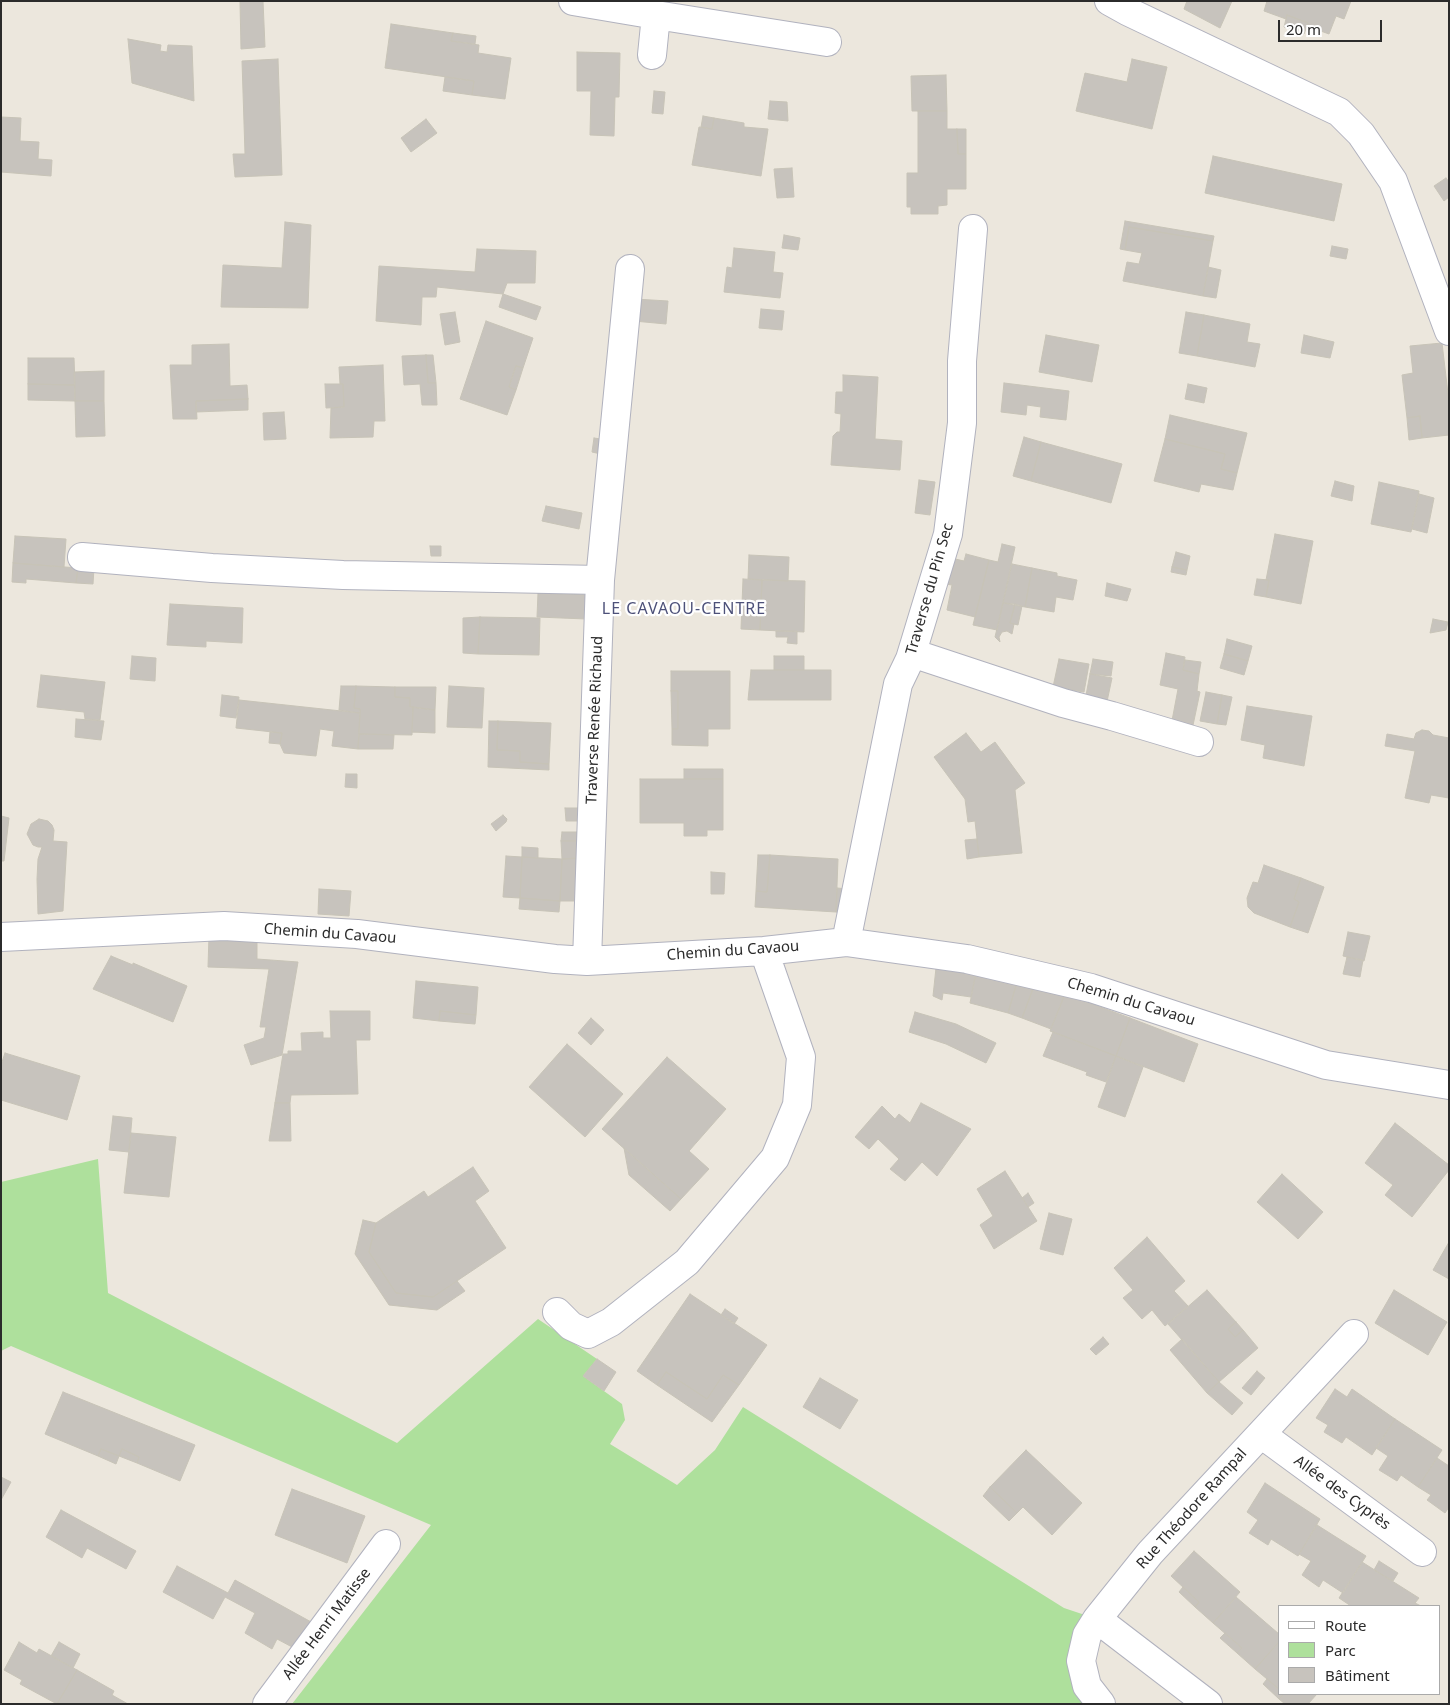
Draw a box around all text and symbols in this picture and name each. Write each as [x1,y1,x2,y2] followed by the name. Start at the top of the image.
[1280,10,1384,42] scale bar
[1286,19,1321,39] text: 20 m
[903,521,957,657] street label: Traverse du Pin Sec
[600,599,768,619] district label: LE CAVAOU-CENTRE
[583,636,607,804] street label: Traverse Renée Richaud
[263,920,397,948] street label: Chemin du Cavaou
[666,937,800,965] street label: Chemin du Cavaou
[1065,974,1197,1030] street label: Chemin du Cavaou
[1133,1445,1251,1573] street label: Rue Théodore Rampal
[1290,1452,1394,1534] street label: Allée des Cyprès
[279,1565,375,1683] street label: Allée Henri Matisse
[1278,1605,1440,1695] legend
[1325,1615,1367,1635] text: Route
[1325,1640,1356,1660] text: Parc
[1325,1665,1390,1685] text: Bâtiment

